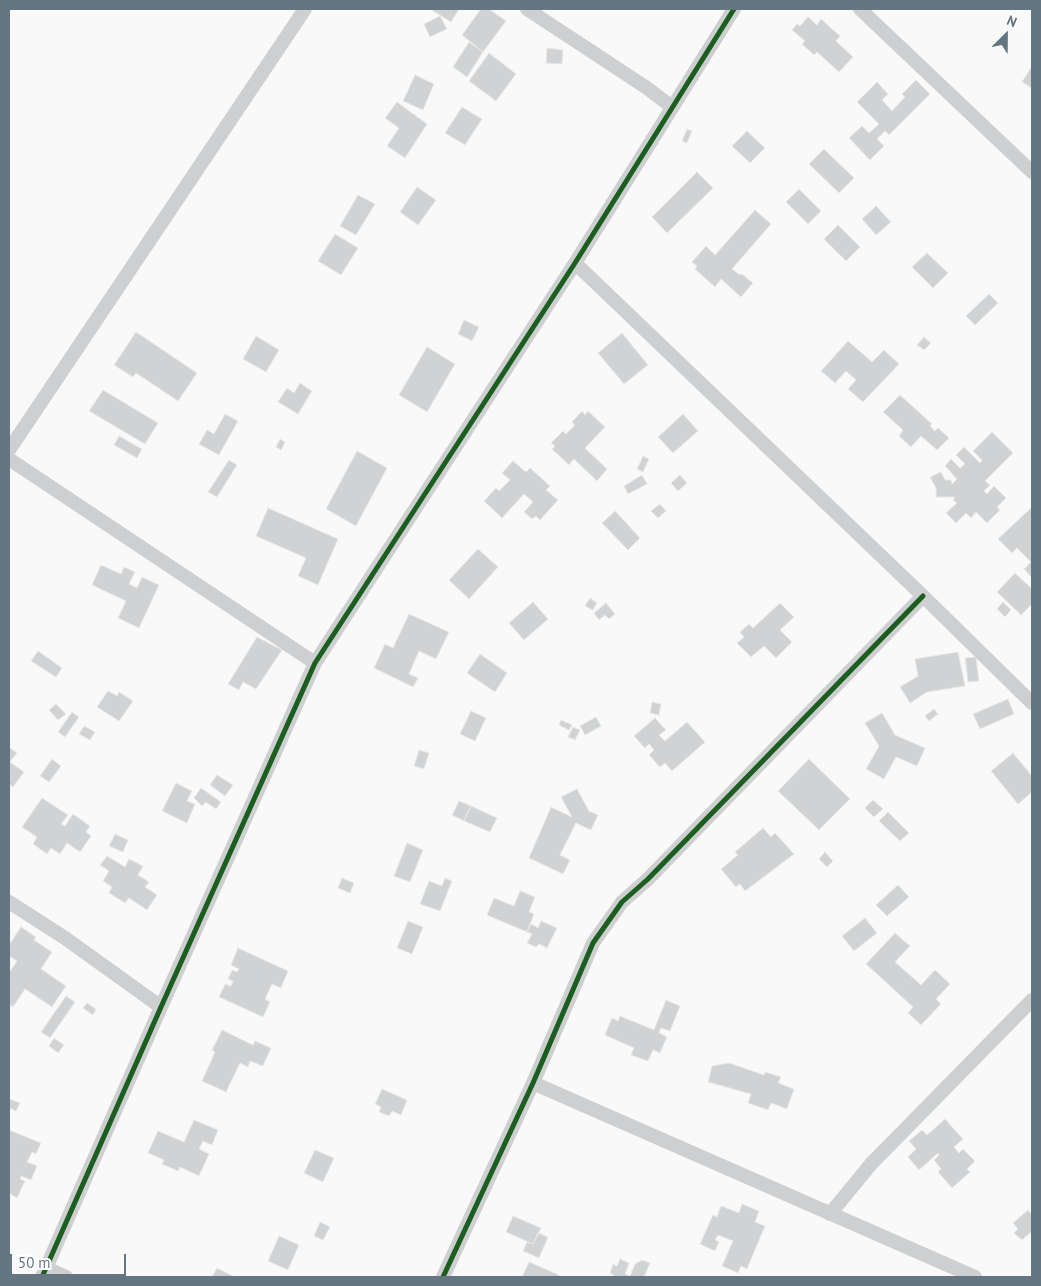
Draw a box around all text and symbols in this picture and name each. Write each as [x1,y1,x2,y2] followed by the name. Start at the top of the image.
[981,10,1031,60] north arrow
[1004,11,1020,31] text: N
[12,1244,129,1276] scale bar
[18,1253,51,1272] text: 50 m

